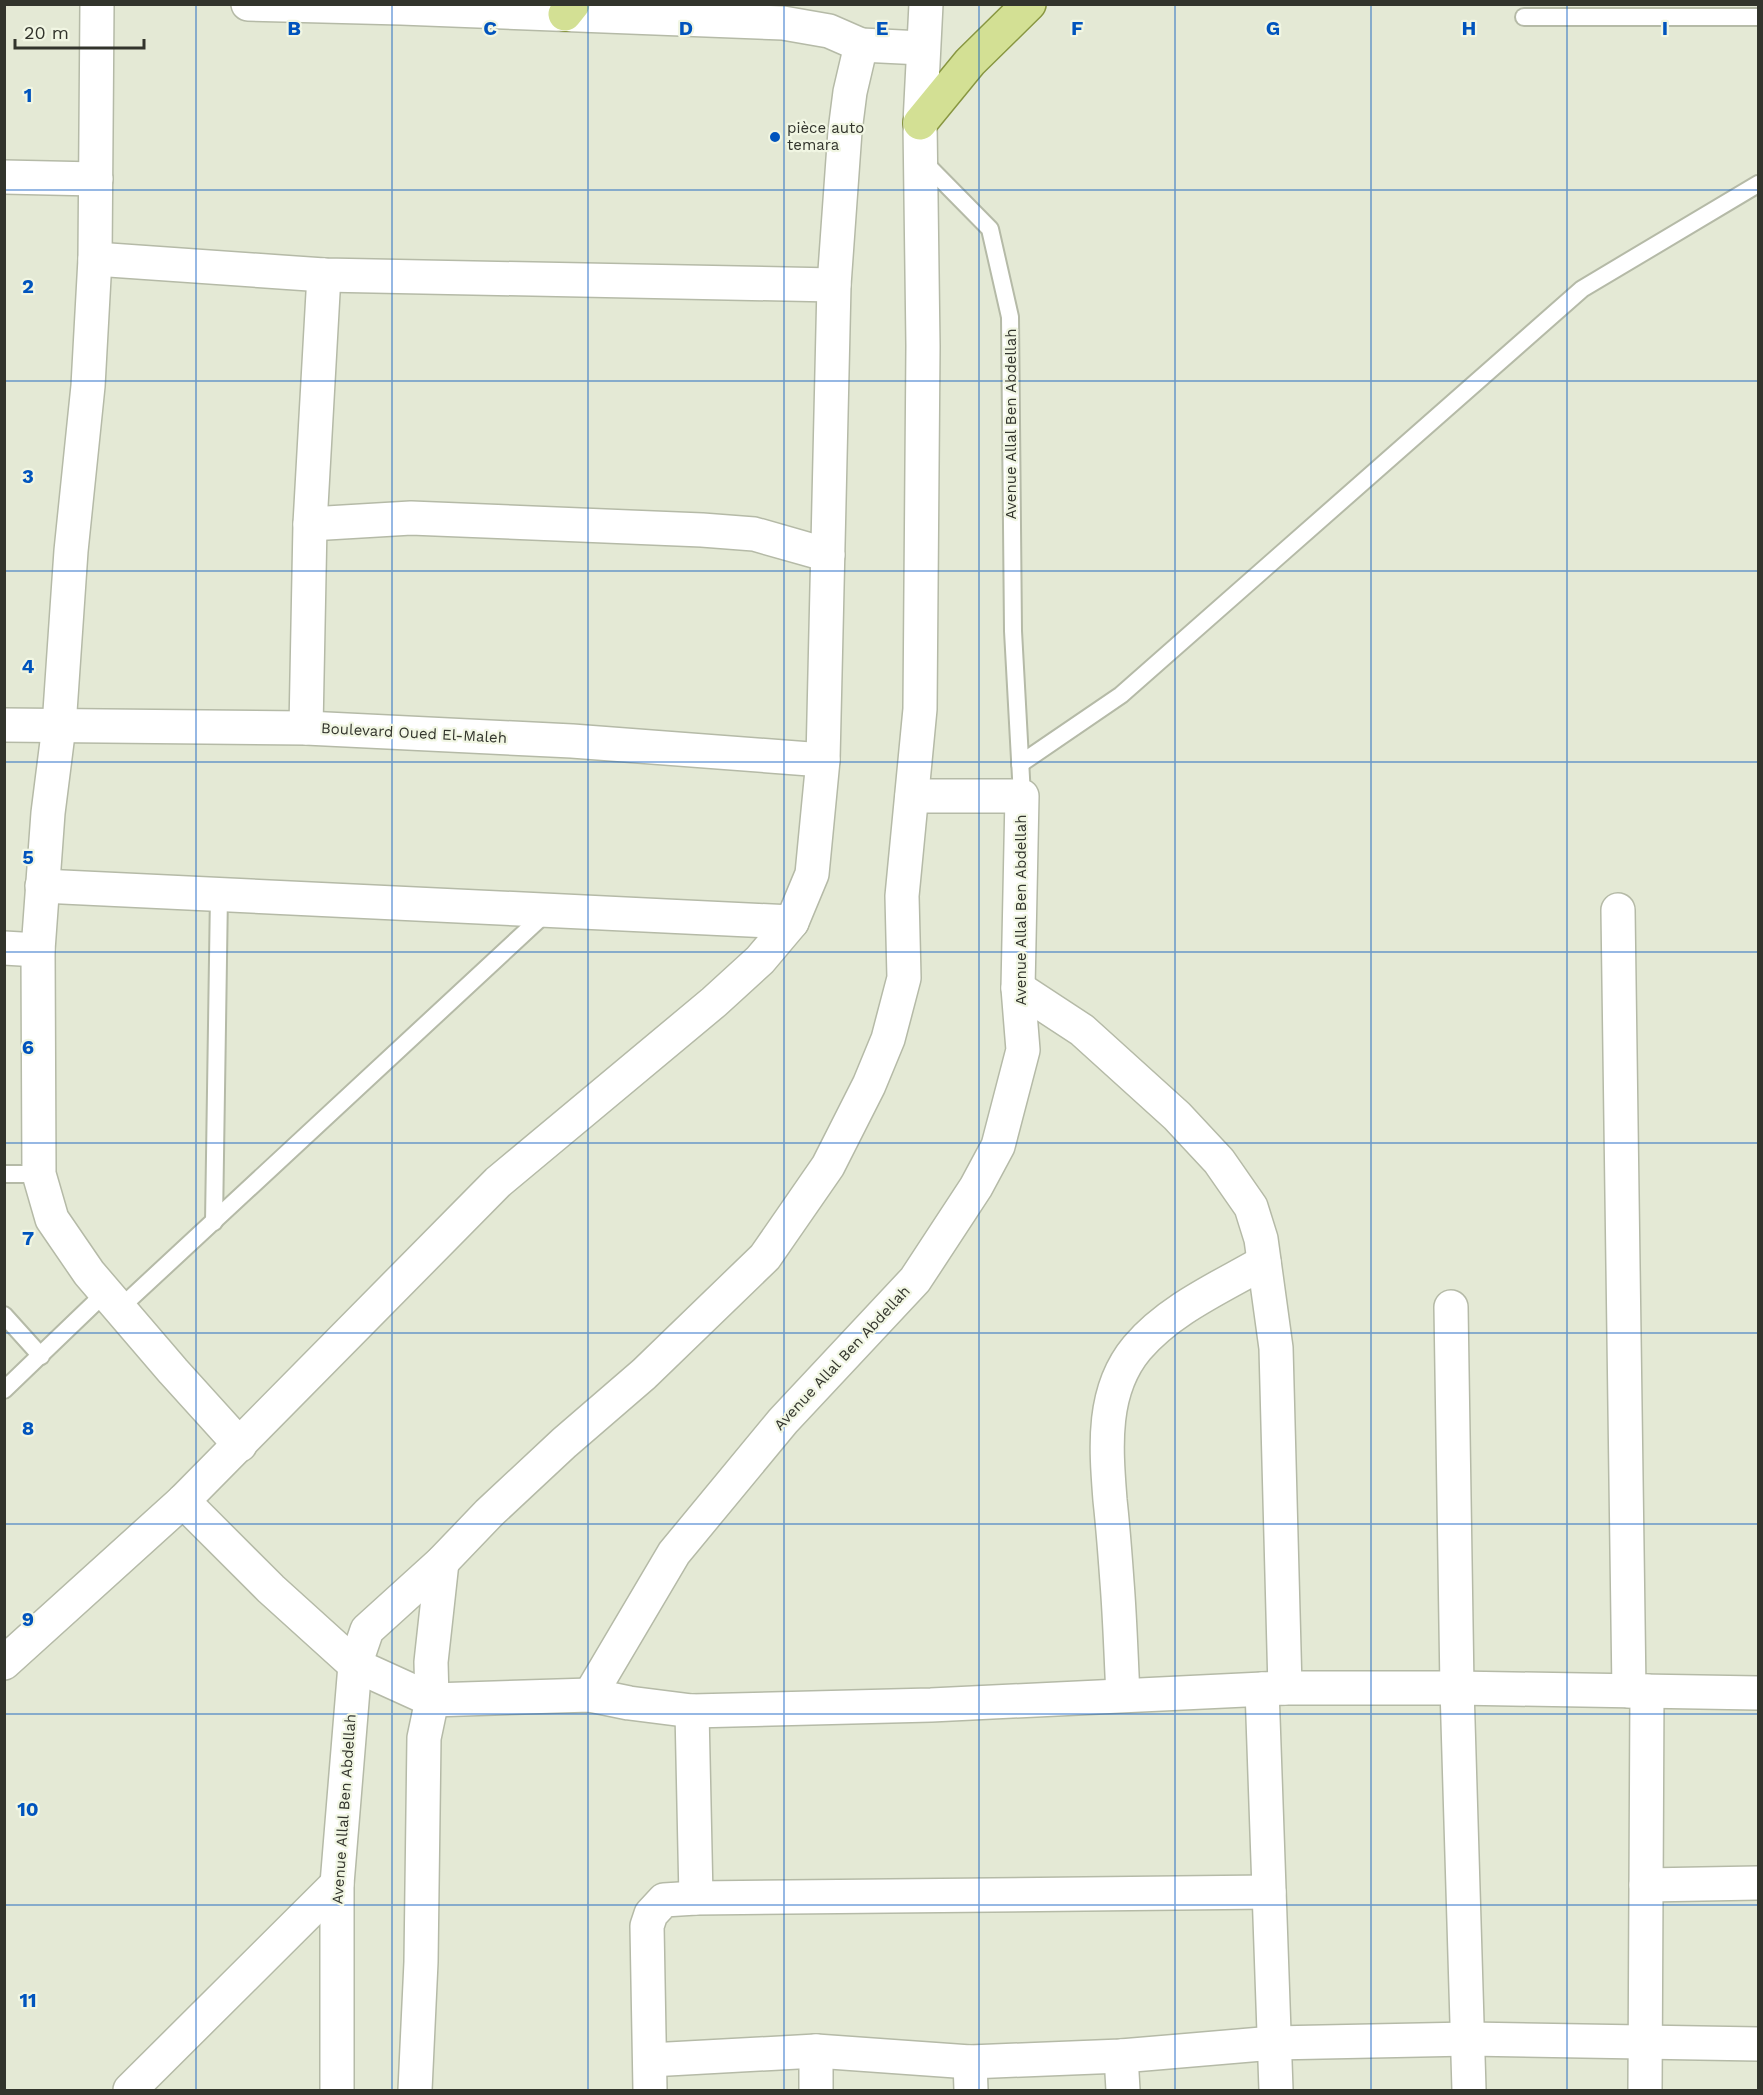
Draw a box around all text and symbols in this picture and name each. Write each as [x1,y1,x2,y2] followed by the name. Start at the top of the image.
[15,12,144,50] scale bar
[287,16,301,40] text: B
[483,16,497,40] text: C
[679,16,693,40] text: D
[876,16,888,40] text: E
[1071,16,1083,40] text: F
[1266,16,1280,40] text: G
[1462,16,1476,40] text: H
[1662,16,1668,40] text: I
[24,22,69,43] text: 20 m
[24,83,32,107] text: 1
[787,119,864,154] place label: pièce auto temara
[768,130,782,144] marker: pièce auto temara
[22,274,34,298] text: 2
[1002,329,1020,519] street label: Avenue Allal Ben Abdellah
[22,464,34,488] text: 3
[22,654,35,678] text: 4
[321,719,507,747] street label: Boulevard Oued El-Maleh
[1012,815,1030,1005] street label: Avenue Allal Ben Abdellah
[22,845,34,869] text: 5
[22,1035,34,1059] text: 6
[22,1226,34,1250] text: 7
[770,1282,914,1434] street label: Avenue Allal Ben Abdellah
[22,1416,34,1440] text: 8
[22,1607,34,1631] text: 9
[328,1713,360,1905] street label: Avenue Allal Ben Abdellah
[17,1797,39,1821] text: 10
[19,1988,37,2012] text: 11

